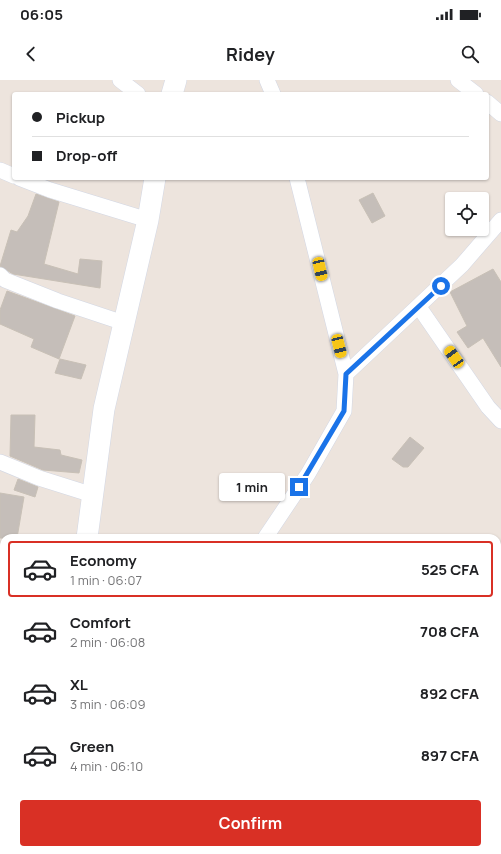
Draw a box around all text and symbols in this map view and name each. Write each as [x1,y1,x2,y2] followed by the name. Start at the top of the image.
[20,4,63,25] text: 06:05
[226,42,275,66] text: Ridey
[20,43,42,65] icon: back
[459,43,481,65] icon: search
[56,107,105,128] text: Pickup
[56,145,117,166] text: Drop-off
[445,192,489,236] map controls
[445,192,489,236] button: locate
[311,256,329,282] car
[432,277,450,295] route start
[330,333,348,359] car
[442,344,466,370] car
[219,473,285,501] callout: 1 min
[236,478,268,496] text: 1 min
[290,478,308,496] route end
[70,550,137,571] text: Economy
[22,551,58,587] icon: car
[421,559,479,580] text: 525 CFA
[70,571,142,589] text: 1 min · 06:07
[70,612,131,633] text: Comfort
[22,613,58,649] icon: car
[420,621,479,642] text: 708 CFA
[70,633,145,651] text: 2 min · 06:08
[70,674,88,695] text: XL
[22,675,58,711] icon: car
[420,683,479,704] text: 892 CFA
[70,695,146,713] text: 3 min · 06:09
[70,736,114,757] text: Green
[22,737,58,773] icon: car
[421,745,479,766] text: 897 CFA
[70,757,143,775] text: 4 min · 06:10
[20,800,481,846] button: Confirm

